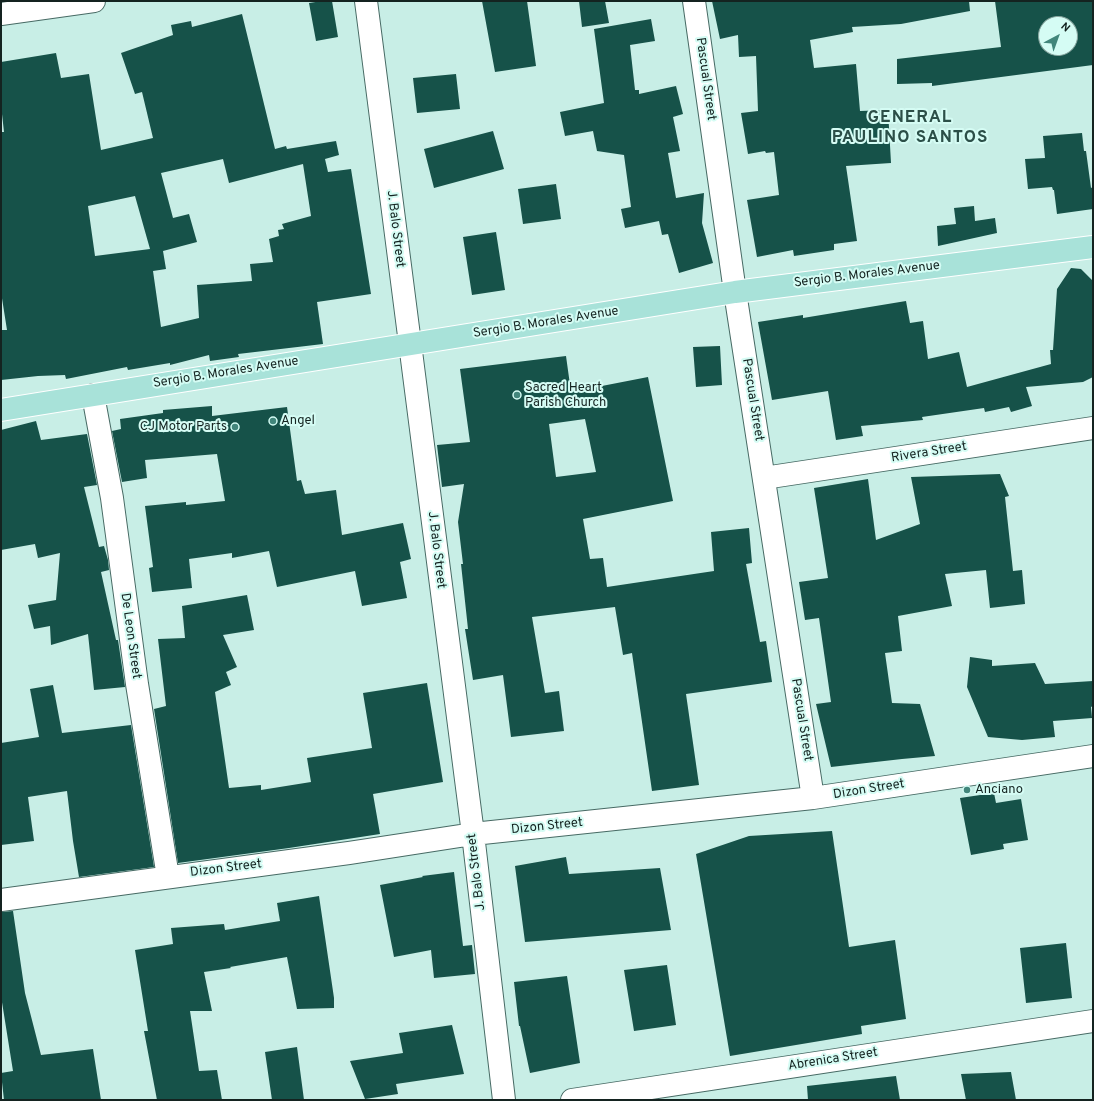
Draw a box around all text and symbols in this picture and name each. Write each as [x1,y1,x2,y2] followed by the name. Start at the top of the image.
[1038,16,1078,56] north arrow
[1058,20,1073,36] text: N
[691,37,719,121] street label: Pascual Street
[832,109,988,149] district label: GENERAL PAULINO SANTOS
[383,190,407,268] street label: J. Balo Street
[793,258,941,292] street label: Sergio B. Morales Avenue
[472,304,620,342] street label: Sergio B. Morales Avenue
[152,354,300,392] street label: Sergio B. Morales Avenue
[738,357,766,443] street label: Pascual Street
[525,380,606,411] place label: Sacred Heart Parish Church
[512,390,522,400] marker: Sacred Heart Parish Church
[281,413,315,429] place label: Angel
[268,416,278,426] marker: Angel
[140,419,227,435] place label: CJ Motor Parts
[230,422,240,432] marker: CJ Motor Parts
[890,439,968,467] street label: Rivera Street
[424,511,448,589] street label: J. Balo Street
[116,592,144,680] street label: De Leon Street
[787,677,815,763] street label: Pascual Street
[832,777,906,803] street label: Dizon Street
[975,782,1023,798] place label: Anciano
[962,785,972,795] marker: Anciano
[510,815,584,839] street label: Dizon Street
[465,833,489,911] street label: J. Balo Street
[189,857,263,881] street label: Dizon Street
[787,1045,879,1075] street label: Abrenica Street

